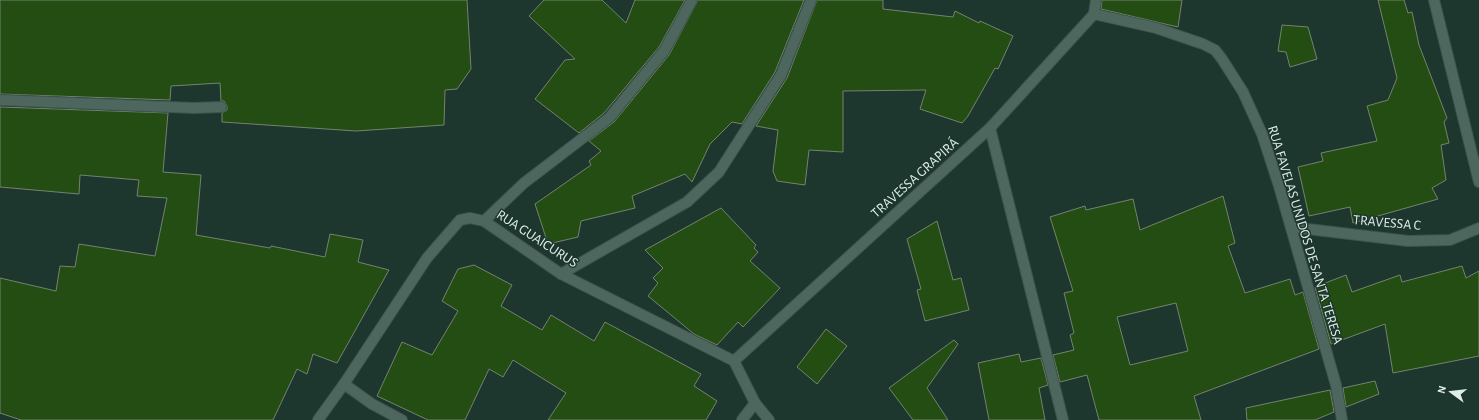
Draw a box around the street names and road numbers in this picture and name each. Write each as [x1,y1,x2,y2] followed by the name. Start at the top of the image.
[1265,124,1345,346] street label: RUA FAVELAS UNIDOS DE SANTA TERESA
[867,133,961,221] street label: TRAVESSA GRAPIRÁ
[494,208,580,270] street label: RUA GUAICURUS
[1353,213,1421,233] street label: TRAVESSA C

